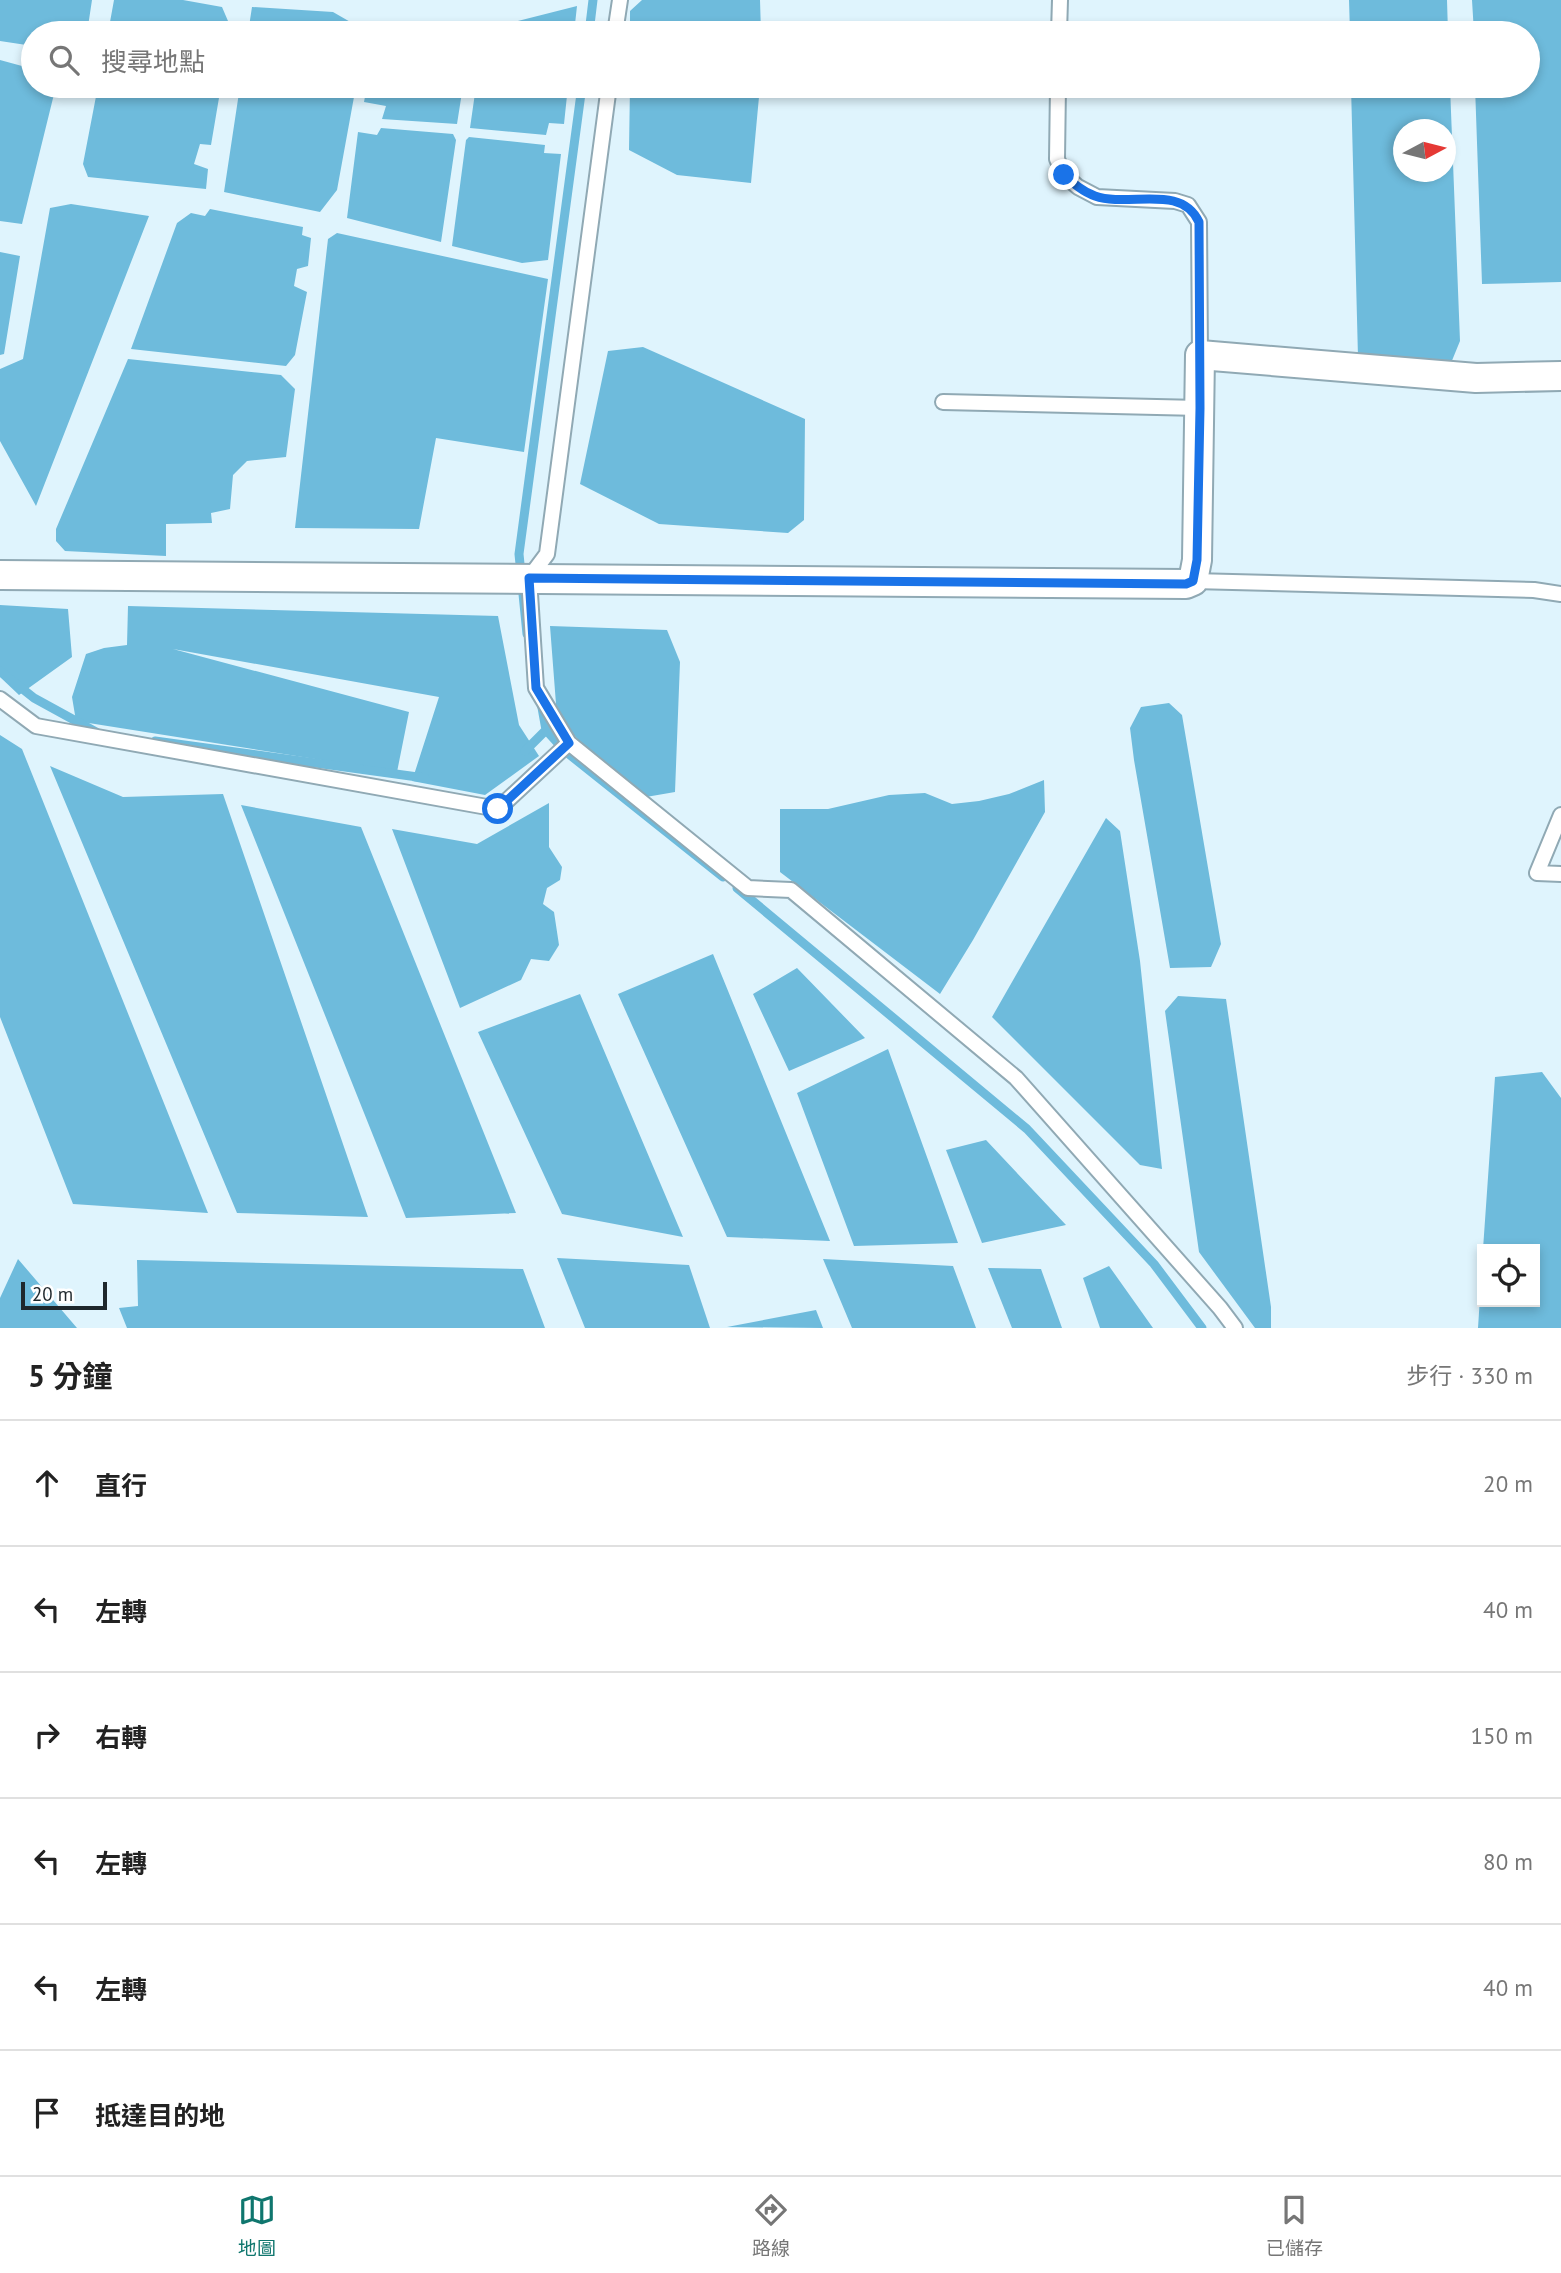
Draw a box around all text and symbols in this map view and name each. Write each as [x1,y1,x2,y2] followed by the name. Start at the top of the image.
[21,21,1540,98] search box
[45,41,83,79] icon: search
[101,45,205,78] text: 搜尋地點
[1393,119,1456,182] north arrow
[1048,159,1079,190] route end
[482,793,513,824] route start
[1477,1244,1540,1307] map controls
[1477,1244,1540,1307] button: locate
[21,1279,107,1311] scale bar
[32,1282,73,1306] text: 20 m
[28,1356,113,1395] text: 5 分鐘
[1406,1361,1533,1390] text: 步行 · 330 m
[28,1464,66,1502] icon: ahead
[95,1469,147,1502] text: 直行
[1483,1469,1533,1498] text: 20 m
[28,1590,66,1628] icon: left
[95,1595,147,1628] text: 左轉
[1483,1595,1533,1624] text: 40 m
[28,1716,66,1754] icon: right
[95,1721,147,1754] text: 右轉
[1471,1721,1533,1750] text: 150 m
[28,1842,66,1880] icon: left
[95,1847,147,1880] text: 左轉
[1483,1847,1533,1876] text: 80 m
[28,1968,66,2006] icon: left
[95,1973,147,2006] text: 左轉
[1483,1973,1533,2002] text: 40 m
[28,2094,66,2132] icon: arrive
[95,2099,225,2132] text: 抵達目的地
[238,2191,276,2260] tab: 地圖
[752,2191,790,2260] tab: 路線
[1266,2191,1323,2260] tab: 已儲存

